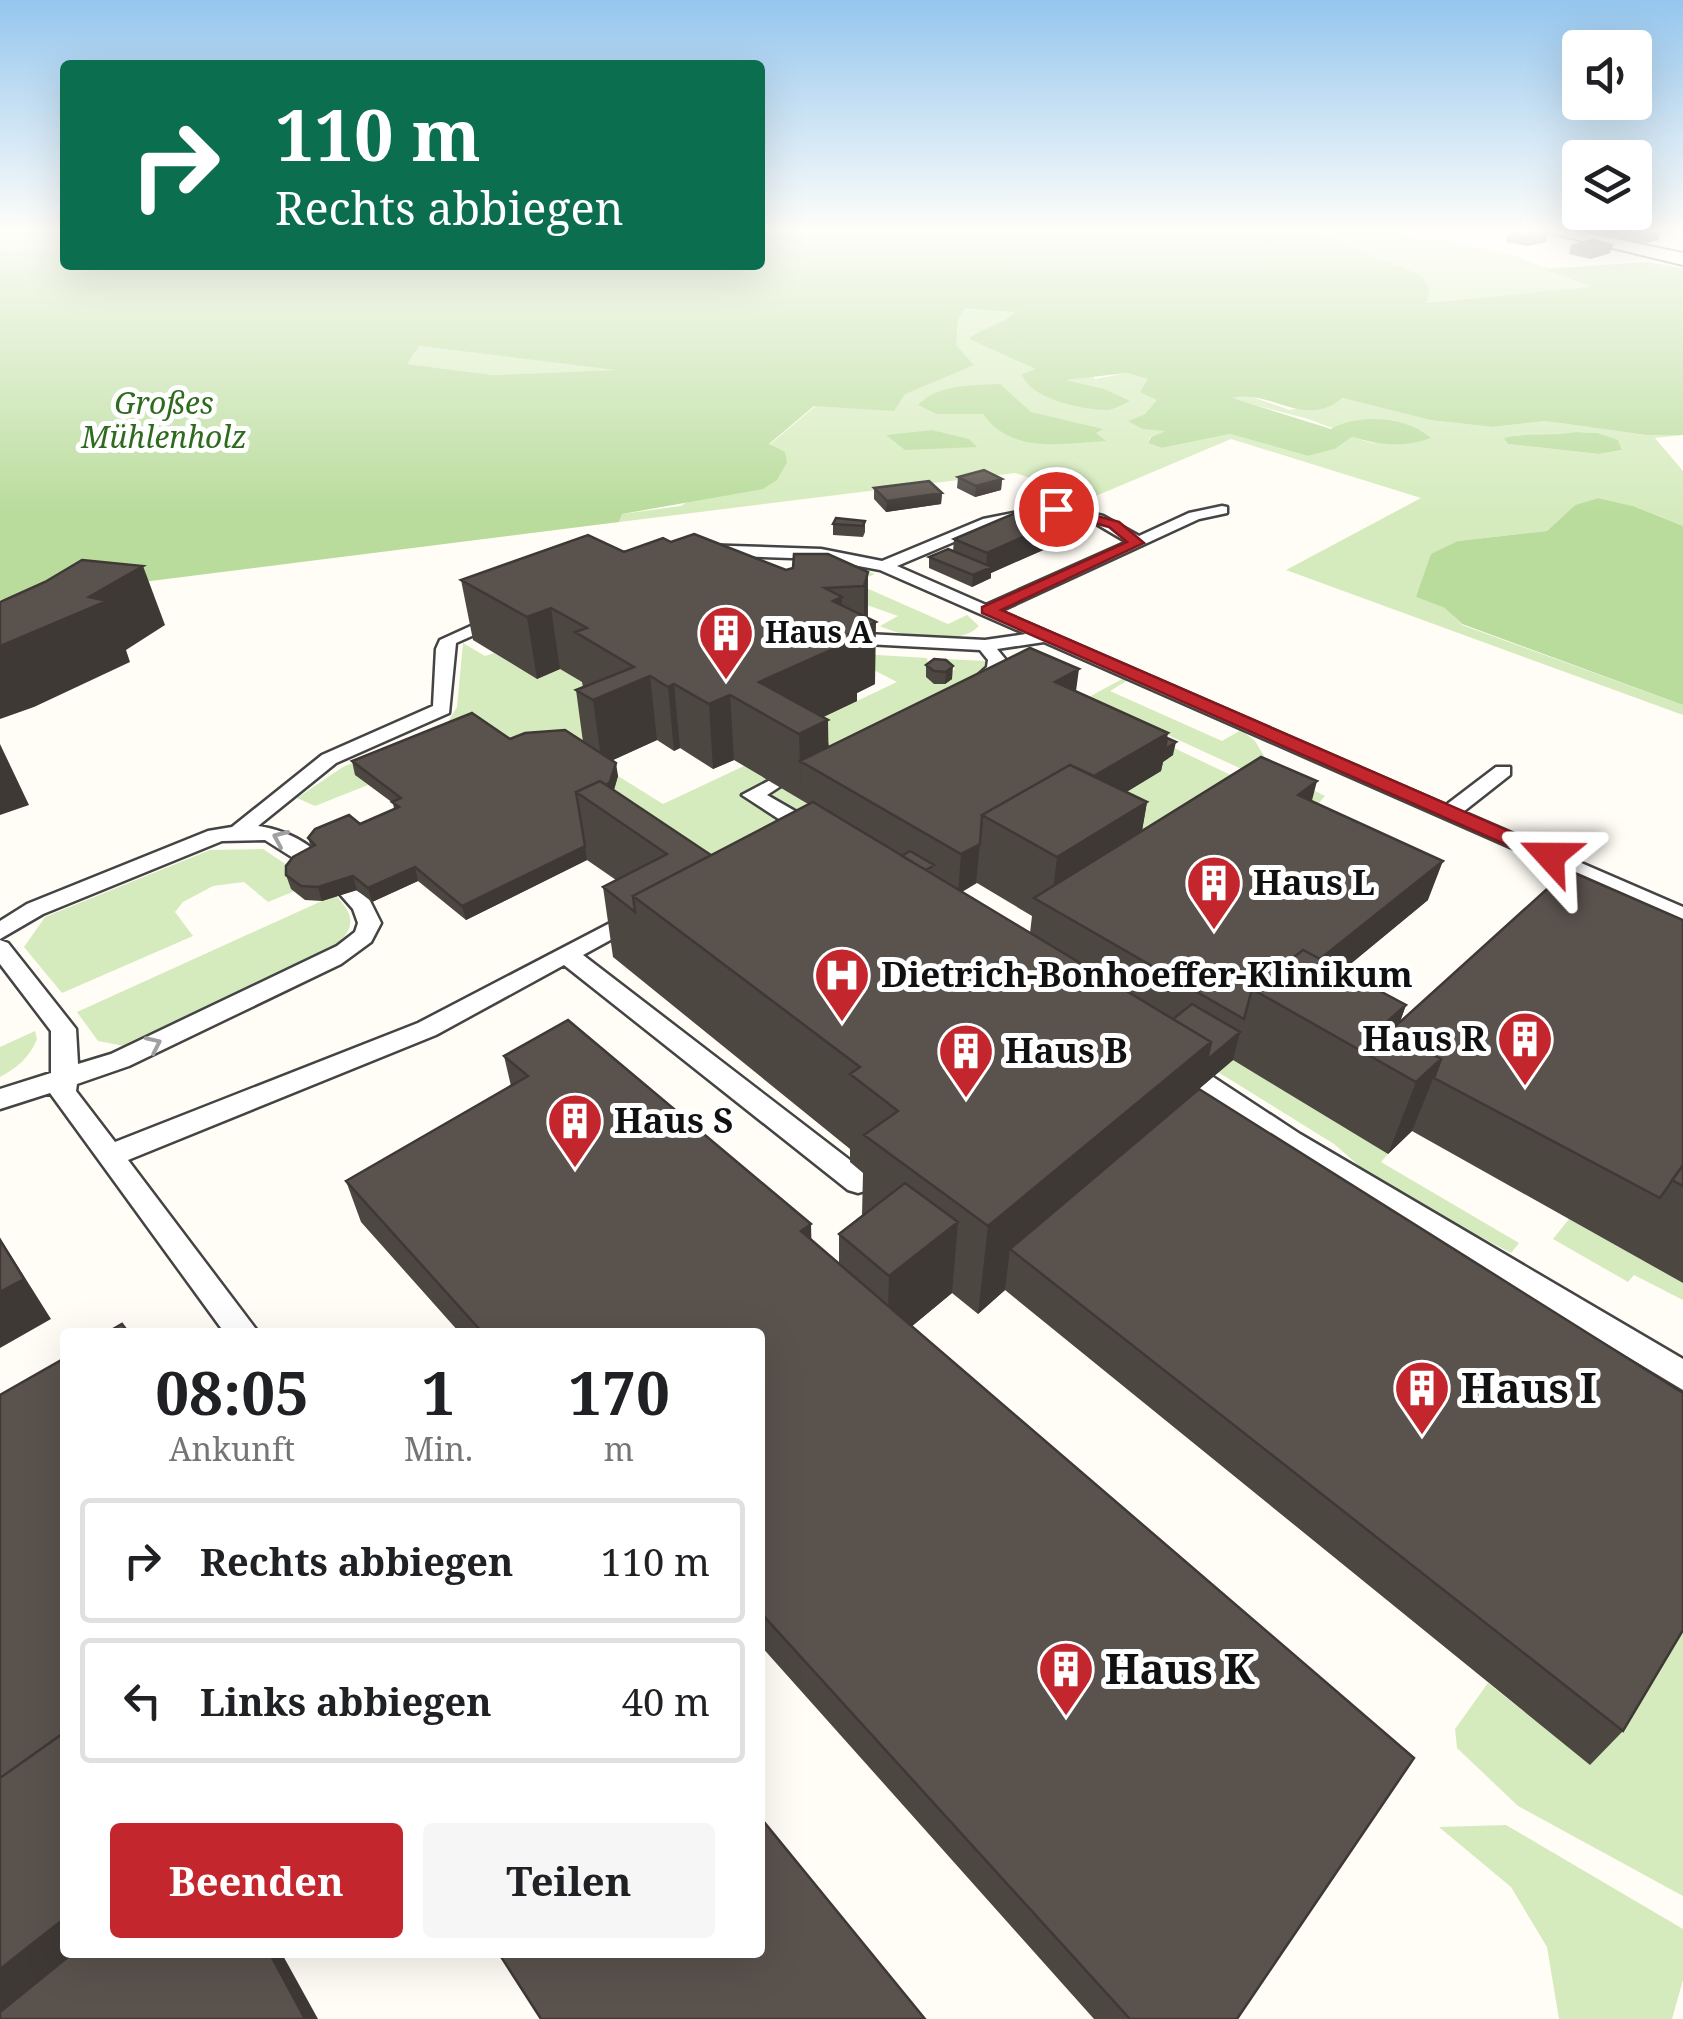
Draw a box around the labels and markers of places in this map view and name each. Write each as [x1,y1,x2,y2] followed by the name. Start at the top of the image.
[1014,467,1099,552] pin
[696,603,756,682] building icon: Haus A
[765,611,873,652] place label: Haus A
[1184,853,1244,932] building icon: Haus L
[1253,858,1375,905] place label: Haus L
[812,945,872,1024] hospital icon: Dietrich-Bonhoeffer-Klinikum
[881,950,1413,997] place label: Dietrich-Bonhoeffer-Klinikum
[1495,1009,1555,1088] building icon: Haus R
[1362,1014,1487,1061] place label: Haus R
[936,1021,996,1100] building icon: Haus B
[1005,1026,1127,1073] place label: Haus B
[545,1091,605,1170] building icon: Haus S
[614,1096,733,1143] place label: Haus S
[1392,1358,1452,1437] building icon: Haus I
[1461,1358,1597,1415] place label: Haus I
[1036,1639,1096,1718] building icon: Haus K
[1105,1639,1255,1696] place label: Haus K

